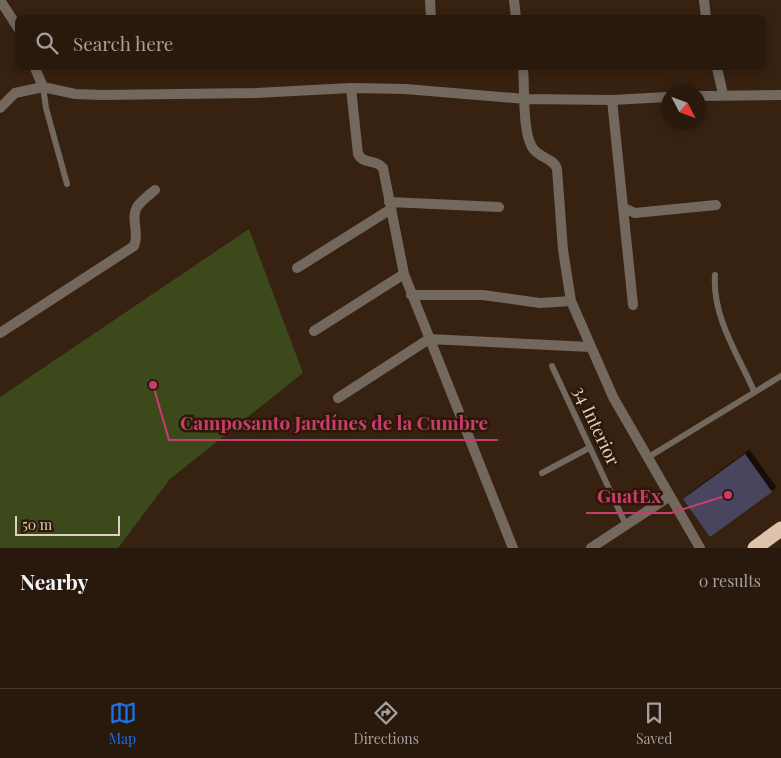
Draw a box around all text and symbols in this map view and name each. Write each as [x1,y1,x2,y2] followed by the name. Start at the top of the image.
[15,15,766,70] search box
[33,29,61,57] icon: search
[73,30,173,56] text: Search here
[661,85,706,130] north arrow
[568,382,626,469] street label: 34 Interior
[169,406,498,440] callout: Camposanto Jardínes de la Cumbre
[180,409,488,435] text: Camposanto Jardínes de la Cumbre
[586,479,671,513] callout: GuatEx
[597,482,662,508] text: GuatEx
[15,513,120,536] scale bar
[22,515,52,534] text: 50 m
[20,567,89,595] text: Nearby
[699,570,761,591] text: 0 results
[109,699,137,748] tab: Map
[354,699,419,748] tab: Directions
[636,699,672,748] tab: Saved

